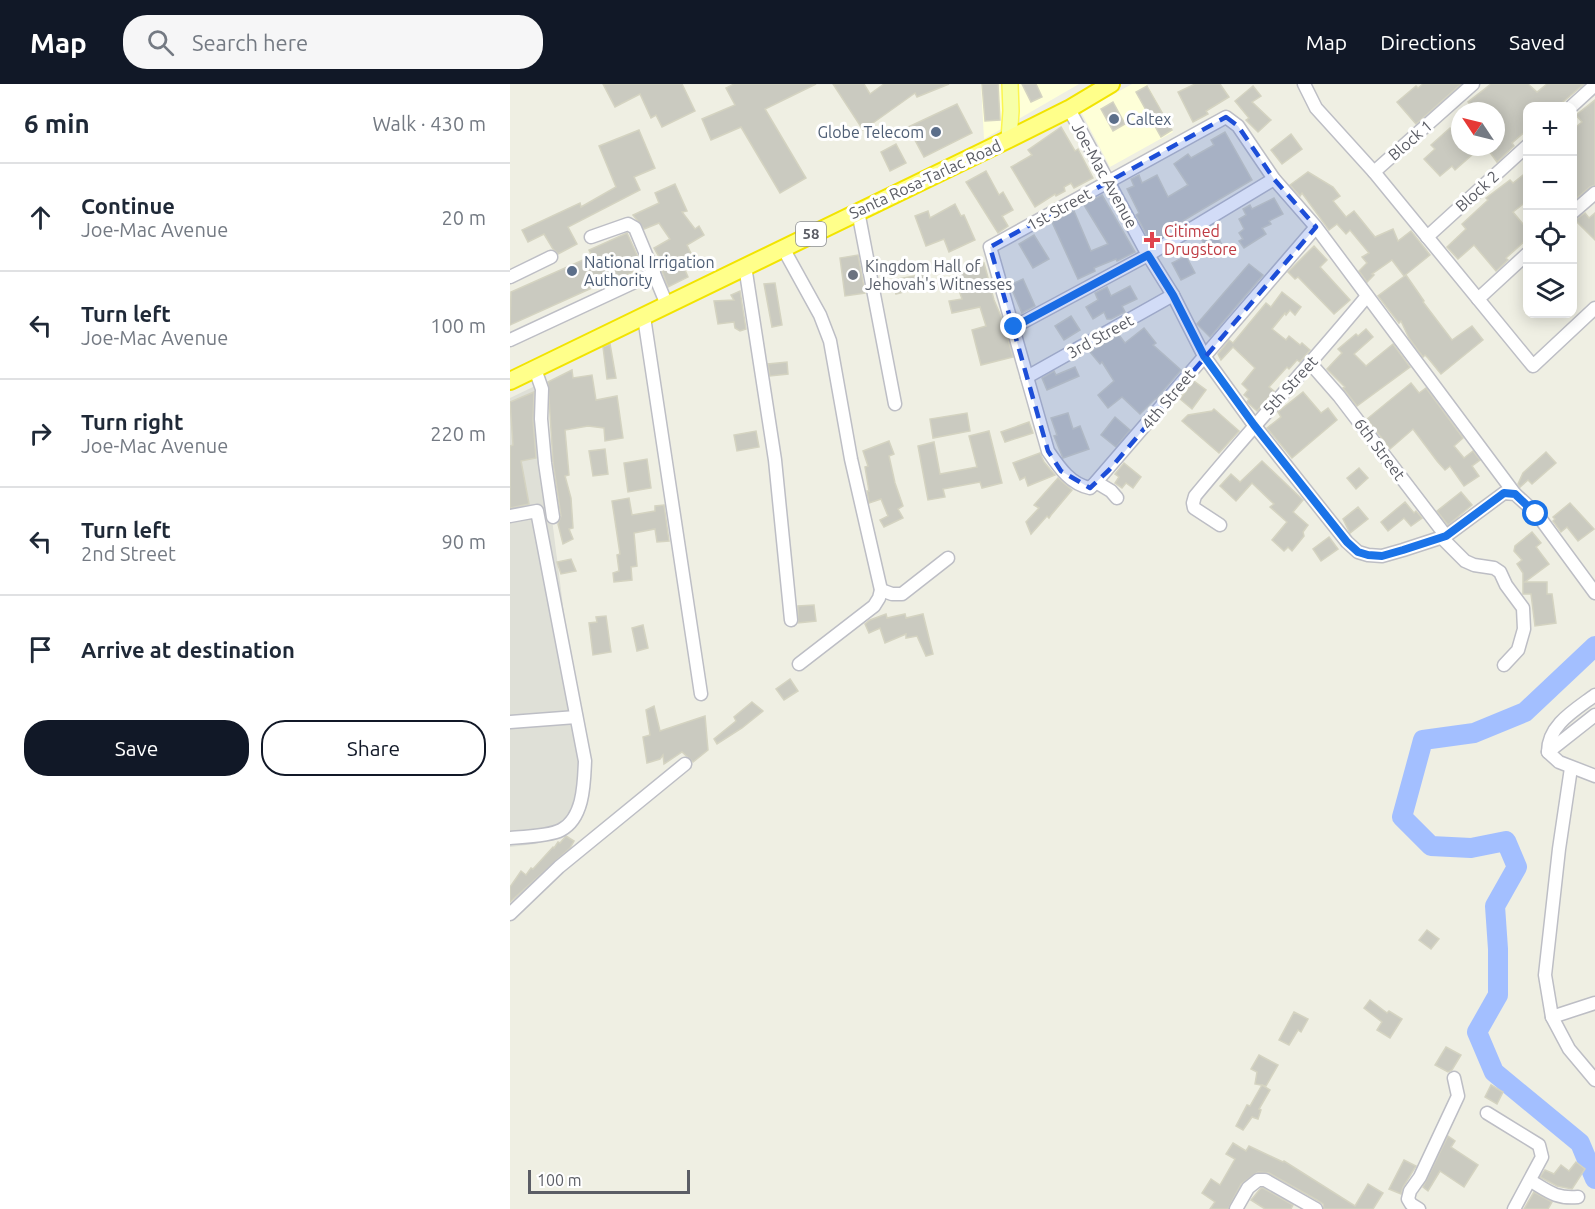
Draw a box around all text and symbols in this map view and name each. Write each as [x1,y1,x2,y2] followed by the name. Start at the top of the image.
[123,15,543,69] search box
[144,26,177,59] icon: search
[30,27,87,58] text: Map
[192,30,308,55] text: Search here
[1306,30,1347,54] text: Map
[1380,30,1476,54] text: Directions
[1509,30,1565,54] text: Saved
[1451,102,1505,156] north arrow
[1523,102,1577,318] map controls
[1523,102,1577,156] button: +
[24,109,90,138] text: 6 min
[1126,110,1171,128] place label: Caltex
[373,112,486,135] text: Walk · 430 m
[1107,112,1121,126] marker: Caltex
[1385,116,1435,164] street label: Block 1
[1069,119,1141,231] street label: Joe-Mac Avenue
[817,123,924,141] place label: Globe Telecom
[929,125,943,139] marker: Globe Telecom
[846,136,1004,222] street label: Santa Rosa-Tarlac Road
[1523,156,1577,210] button: −
[1452,167,1502,215] street label: Block 2
[1024,184,1095,234] street label: 1st Street
[81,193,175,218] text: Continue
[24,201,57,234] icon: ahead
[442,206,486,229] text: 20 m
[1523,210,1577,264] button: locate
[81,218,228,241] text: Joe-Mac Avenue
[796,222,826,246] road number: 58
[1164,222,1237,258] place label: Citimed Drugstore
[1145,233,1159,247] marker: Citimed Drugstore
[584,253,715,289] place label: National Irrigation Authority
[865,257,1012,293] place label: Kingdom Hall of Jehovah's Witnesses
[565,264,579,278] marker: National Irrigation Authority
[1523,264,1577,318] button: layers
[846,268,860,282] marker: Kingdom Hall of Jehovah's Witnesses
[81,301,171,326] text: Turn left
[24,309,57,342] icon: left
[1064,310,1137,362] street label: 3rd Street
[1000,313,1026,339] route end
[430,314,486,337] text: 100 m
[81,326,228,349] text: Joe-Mac Avenue
[1259,351,1322,418] street label: 5th Street
[1138,365,1199,433] street label: 4th Street
[81,409,183,434] text: Turn right
[1351,415,1410,484] street label: 6th Street
[24,417,57,450] icon: right
[430,422,486,445] text: 220 m
[81,434,228,457] text: Joe-Mac Avenue
[1522,500,1548,526] route start
[81,517,171,542] text: Turn left
[24,525,57,558] icon: left
[442,530,486,553] text: 90 m
[81,542,176,565] text: 2nd Street
[24,633,57,666] icon: arrive
[81,637,295,662] text: Arrive at destination
[24,720,249,776] button: Save
[261,720,486,776] button: Share
[528,1167,690,1194] scale bar
[537,1171,582,1189] text: 100 m

